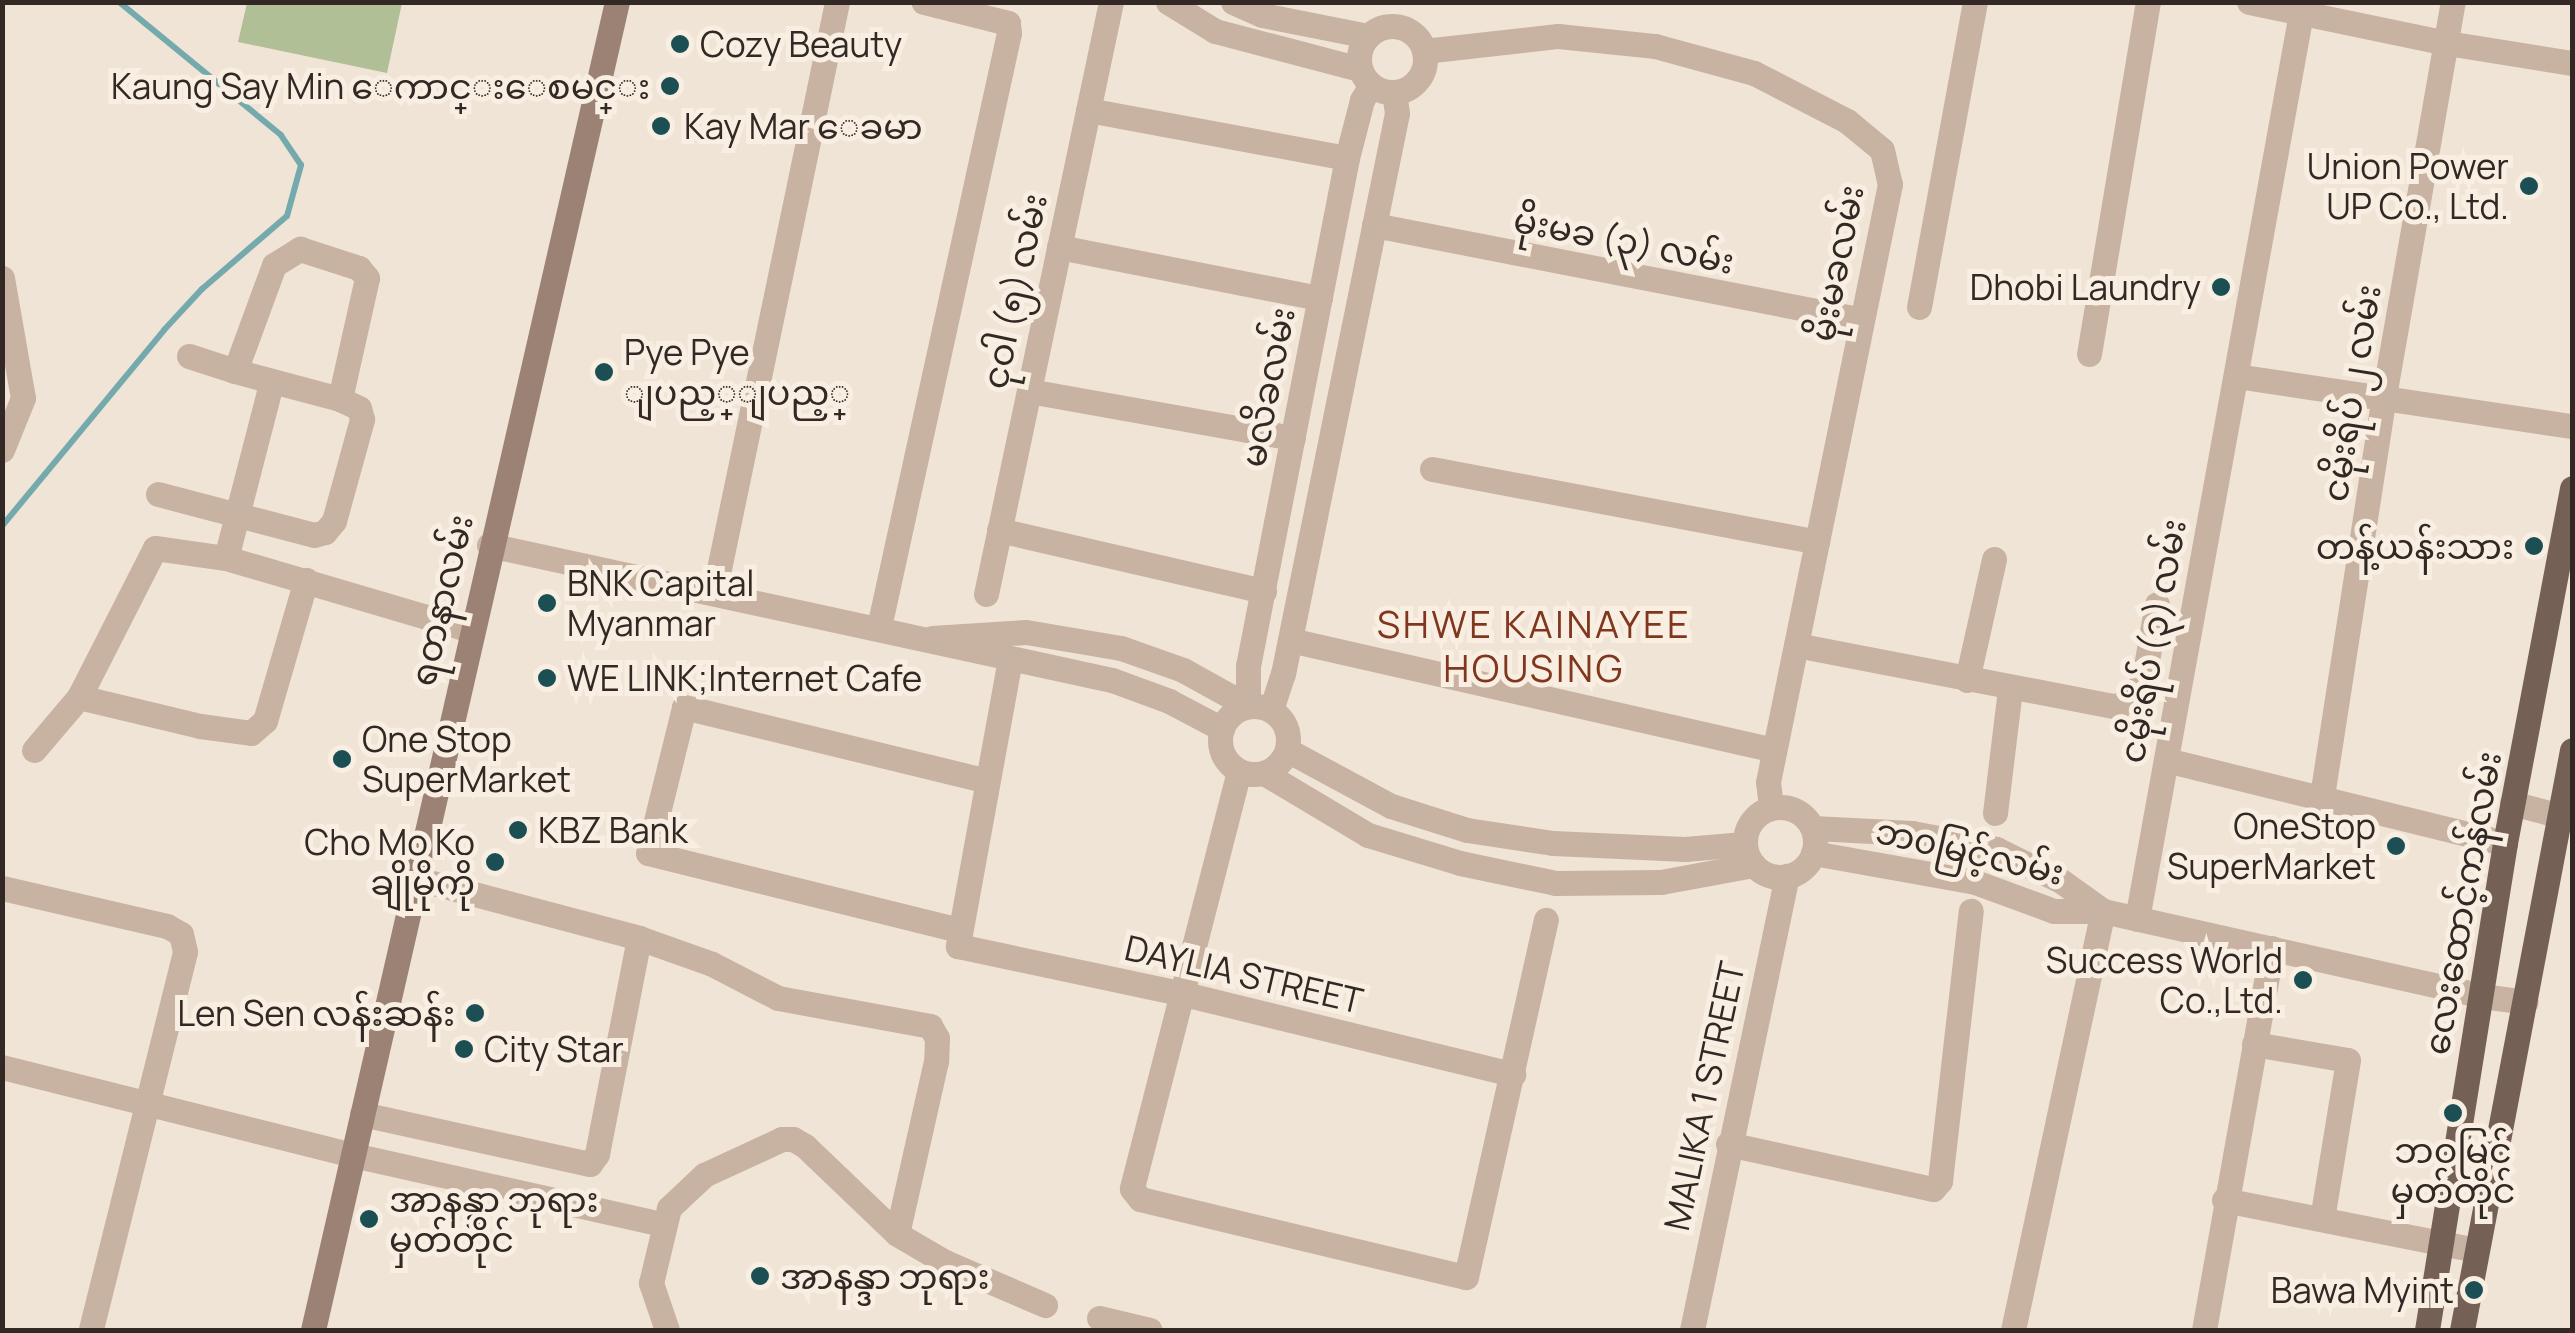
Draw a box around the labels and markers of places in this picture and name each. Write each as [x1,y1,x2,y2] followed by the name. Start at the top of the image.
[700,23,902,65] place label: Cozy Beauty
[669,33,691,55] marker: Cozy Beauty
[111,65,650,107] place label: Kaung Say Min ေကာင္းေစမင္း
[659,75,681,97] marker: Kaung Say Min ေကာင္းေစမင္း
[684,105,923,147] place label: Kay Mar ေခမာ
[648,113,674,139] marker: Kay Mar ေခမာ
[2307,145,2509,227] place label: Union Power UP Co., Ltd.
[2518,175,2540,197] marker: Union Power UP Co., Ltd.
[1970,266,2201,308] place label: Dhobi Laundry
[2210,276,2232,298] marker: Dhobi Laundry
[624,331,850,413] place label: Pye Pye ျပည့္ျပည့္
[593,361,615,383] marker: Pye Pye ျပည့္ျပည့္
[2316,525,2514,567] place label: တန့်ယန်းသား
[2523,535,2545,557] marker: တန့်ယန်းသား
[567,562,755,644] place label: BNK Capital Myanmar
[536,592,558,614] marker: BNK Capital Myanmar
[567,657,922,699] place label: WE LINK;Internet Cafe
[536,667,558,689] marker: WE LINK;Internet Cafe
[362,718,571,800] place label: One Stop SuperMarket
[331,748,353,770] marker: One Stop SuperMarket
[2167,805,2376,887] place label: OneStop SuperMarket
[538,809,688,851] place label: KBZ Bank
[507,819,529,841] marker: KBZ Bank
[304,821,475,903] place label: Cho Mo Ko ချိုမိုကို
[2385,835,2407,857] marker: OneStop SuperMarket
[484,851,506,873] marker: Cho Mo Ko ချိုမိုကို
[2046,939,2283,1021] place label: Success World Co.,Ltd.
[2292,969,2314,991] marker: Success World Co.,Ltd.
[177,992,455,1034] place label: Len Sen လန်းဆန်း
[464,1002,486,1024] marker: Len Sen လန်းဆန်း
[484,1028,624,1070] place label: City Star
[453,1038,475,1060] marker: City Star
[2442,1102,2464,1124] marker: ဘဝမြင့် မှတ်တိုင်
[2390,1129,2516,1211] place label: ဘဝမြင့် မှတ်တိုင်
[389,1178,599,1260] place label: အာနန္ဒာ ဘုရား မှတ်တိုင်
[358,1208,380,1230] marker: အာနန္ဒာ ဘုရား မှတ်တိုင်
[780,1255,990,1297] place label: အာနန္ဒာ ဘုရား
[749,1265,771,1287] marker: အာနန္ဒာ ဘုရား
[2271,1269,2454,1311] place label: Bawa Myint
[2463,1279,2485,1301] marker: Bawa Myint

